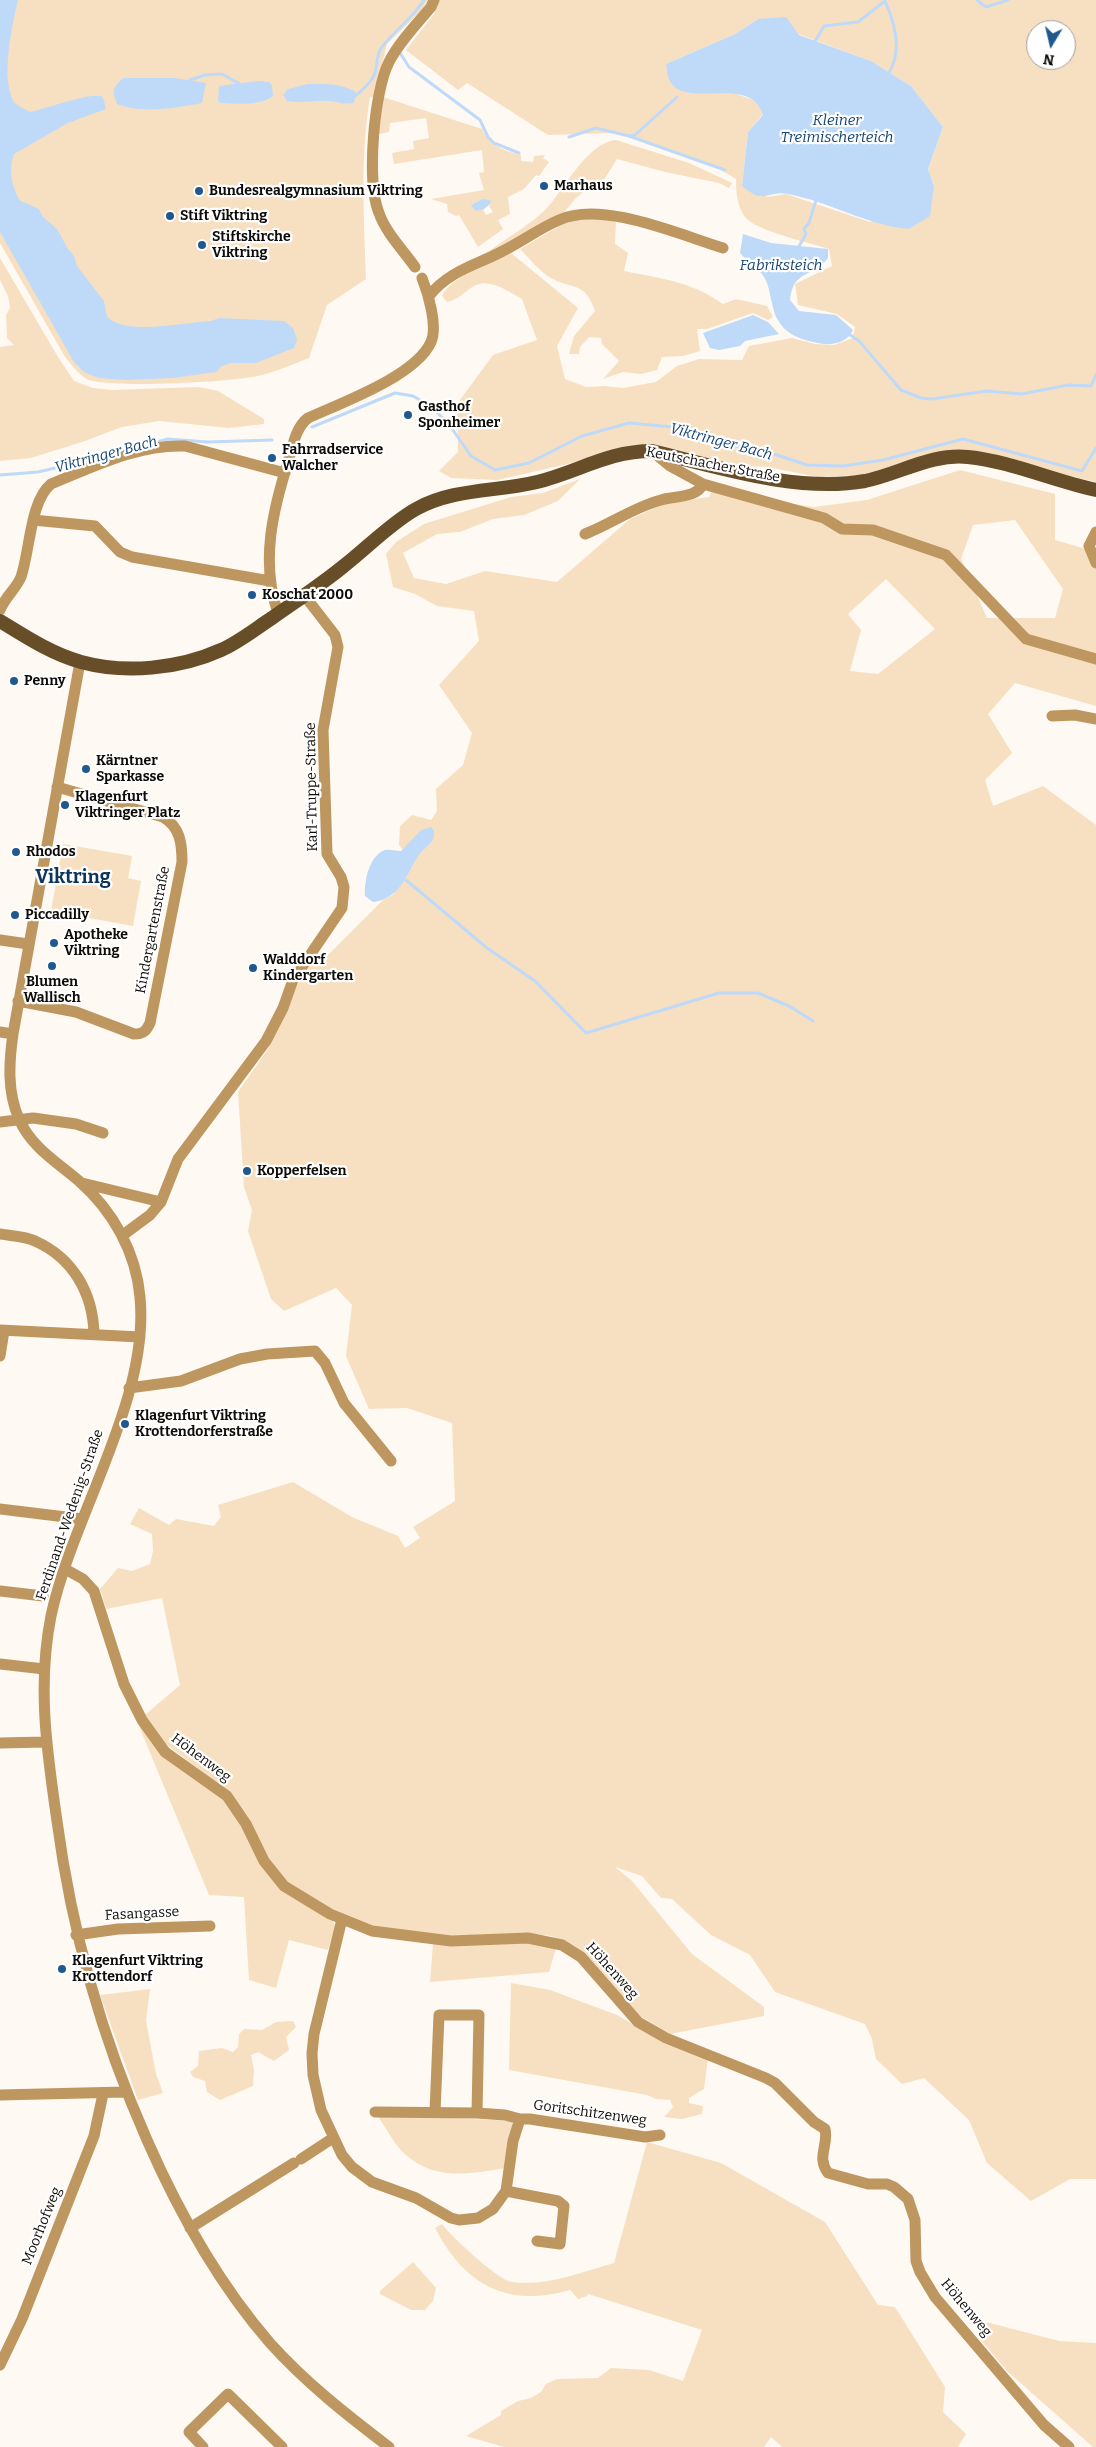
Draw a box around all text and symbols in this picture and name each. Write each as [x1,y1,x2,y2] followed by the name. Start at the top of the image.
[1026,20,1076,70] north arrow
[1042,50,1055,69] text: N
[781,112,893,147] water label: Kleiner Treimischerteich
[554,178,613,194] place label: Marhaus
[538,180,550,192] marker: Marhaus
[209,183,423,199] place label: Bundesrealgymnasium Viktring
[193,185,205,197] marker: Bundesrealgymnasium Viktring
[180,208,267,224] place label: Stift Viktring
[164,210,176,222] marker: Stift Viktring
[212,229,291,262] place label: Stiftskirche Viktring
[196,239,208,251] marker: Stiftskirche Viktring
[740,257,822,275] water label: Fabriksteich
[418,399,500,432] place label: Gasthof Sponheimer
[402,409,414,421] marker: Gasthof Sponheimer
[668,420,774,464] water label: Viktringer Bach
[53,433,159,477] water label: Viktringer Bach
[282,442,383,474] place label: Fahrradservice Walcher
[645,444,781,486] street label: Keutschacher Straße
[266,452,278,464] marker: Fahrradservice Walcher
[262,587,353,603] place label: Koschat 2000
[246,589,258,601] marker: Koschat 2000
[24,673,66,689] place label: Penny
[8,675,20,687] marker: Penny
[302,722,322,852] street label: Karl-Truppe-Straße
[96,753,164,786] place label: Kärntner Sparkasse
[80,763,92,775] marker: Kärntner Sparkasse
[75,789,180,822] place label: Klagenfurt Viktringer Platz
[59,799,71,811] marker: Klagenfurt Viktringer Platz
[26,844,76,860] place label: Rhodos
[10,846,22,858] marker: Rhodos
[132,865,174,995] street label: Kindergartenstraße
[35,867,111,889] district label: Viktring
[25,907,89,923] place label: Piccadilly
[9,909,21,921] marker: Piccadilly
[64,927,128,960] place label: Apotheke Viktring
[48,937,60,949] marker: Apotheke Viktring
[263,952,353,984] place label: Walddorf Kindergarten
[46,960,58,972] marker: Blumen Wallisch
[247,962,259,974] marker: Walddorf Kindergarten
[23,974,81,1006] place label: Blumen Wallisch
[257,1163,347,1179] place label: Kopperfelsen
[241,1165,253,1177] marker: Kopperfelsen
[135,1408,273,1440] place label: Klagenfurt Viktring Krottendorferstraße
[119,1418,131,1430] marker: Klagenfurt Viktring Krottendorferstraße
[33,1427,107,1603] street label: Ferdinand-Wedenig-Straße
[168,1730,234,1786] street label: Höhenweg
[104,1904,180,1924] street label: Fasangasse
[582,1939,642,2003] street label: Höhenweg
[72,1953,203,1985] place label: Klagenfurt Viktring Krottendorf
[56,1963,68,1975] marker: Klagenfurt Viktring Krottendorf
[532,2097,648,2129] street label: Goritschitzenweg
[19,2185,65,2267] street label: Moorhofweg
[937,2276,995,2340] street label: Höhenweg

